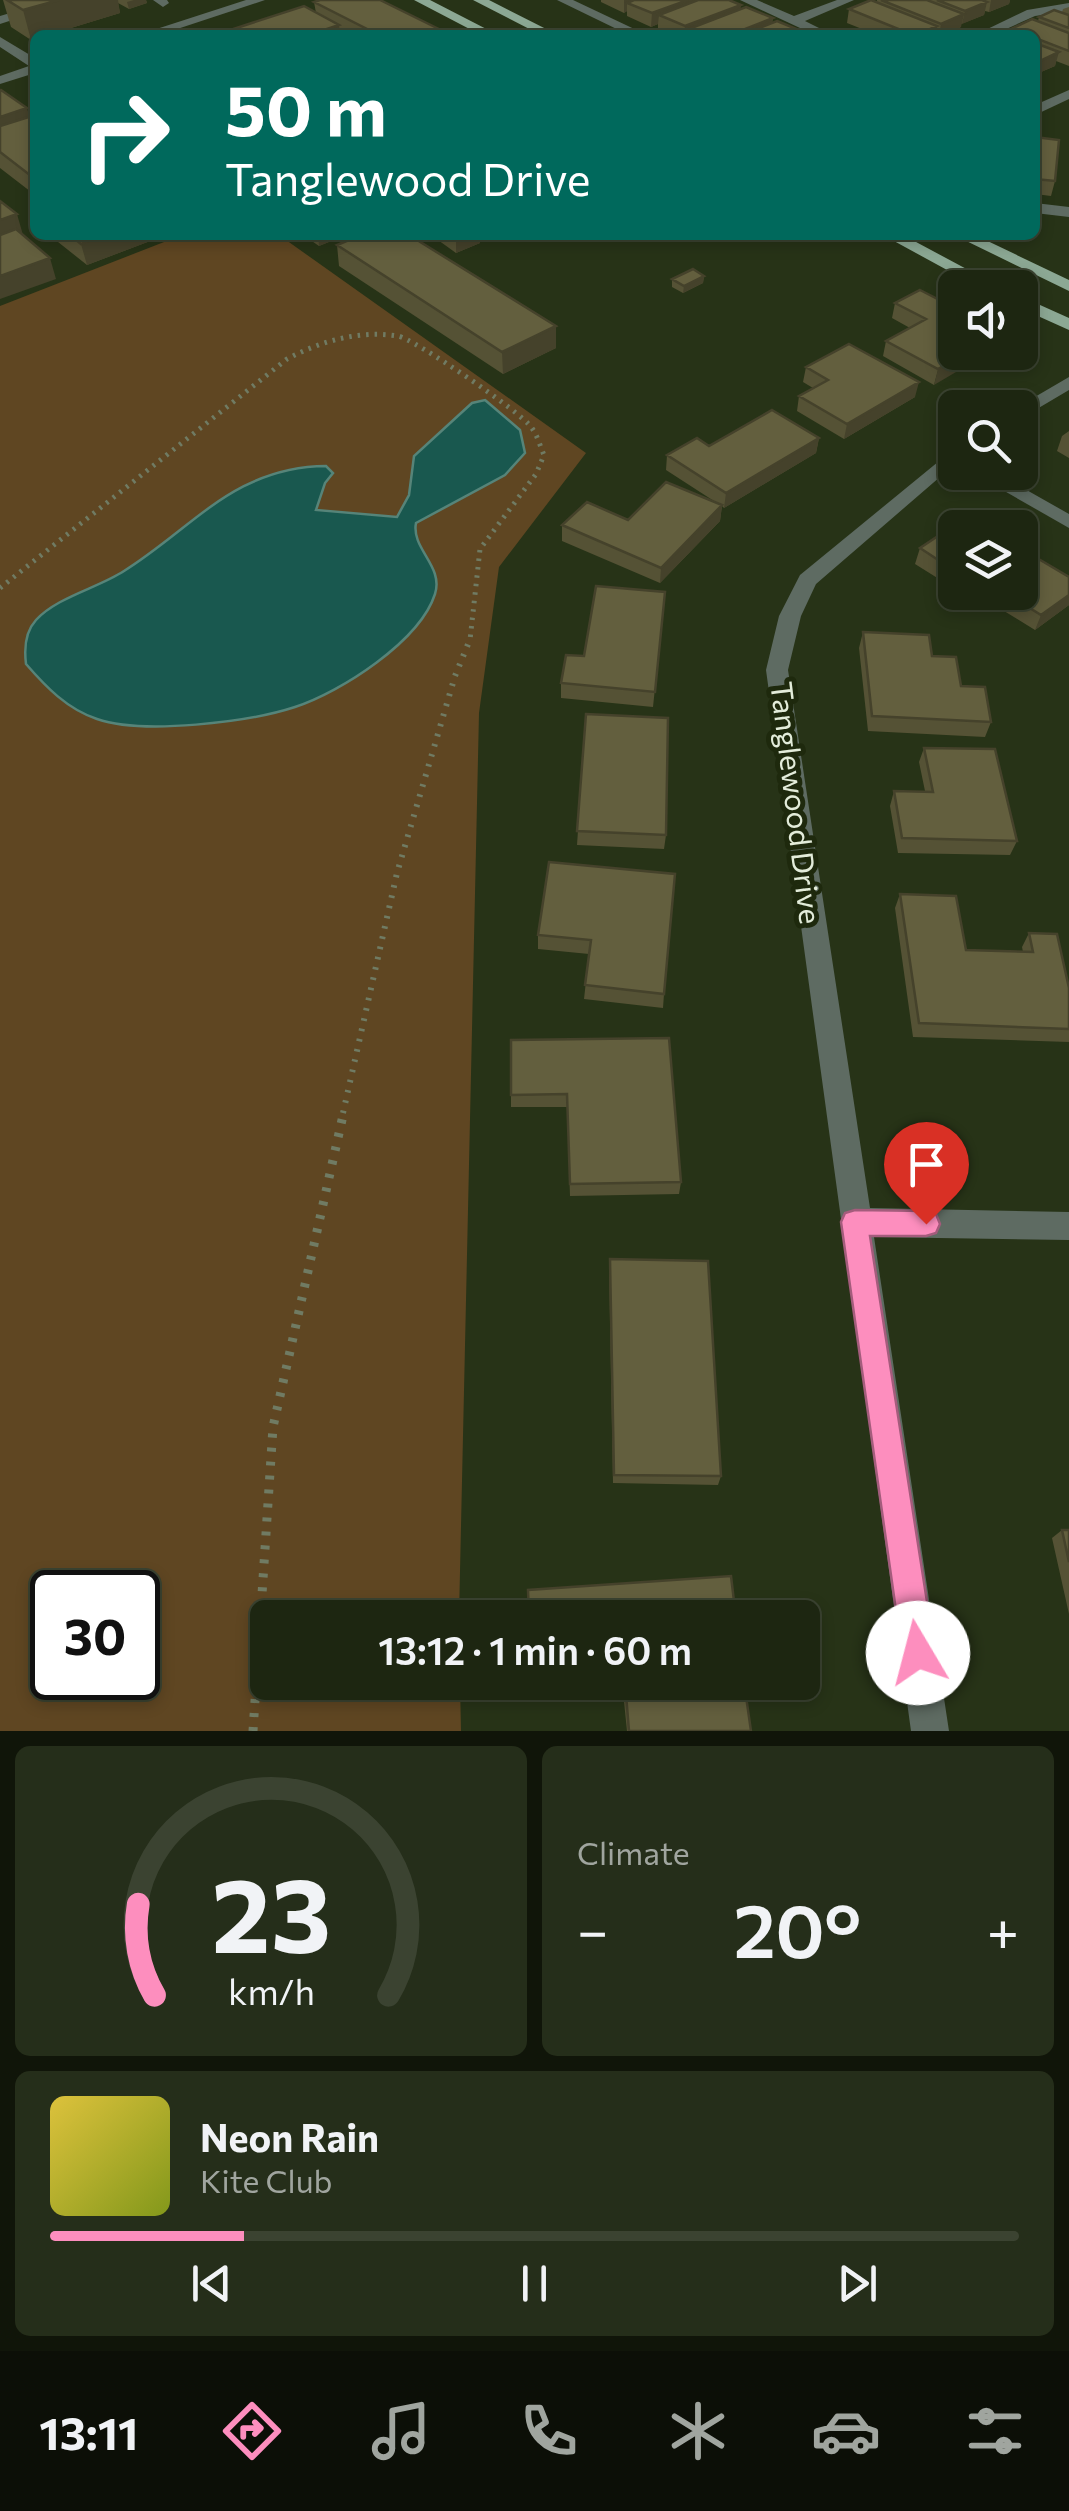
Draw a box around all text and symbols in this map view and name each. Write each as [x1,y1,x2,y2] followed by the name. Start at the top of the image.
[225,65,387,150] text: 50 m
[60,70,190,200] icon: right
[225,150,591,205] text: Tanglewood Drive
[938,270,1038,610] map controls
[938,270,1038,370] button: sound
[938,390,1038,490] button: search
[938,510,1038,610] button: layers
[764,679,831,926] street label: Tanglewood Drive
[884,1122,969,1225] pin
[899,1137,954,1192] icon: arrive
[30,1570,160,1700] speed limit sign: 30
[866,1601,970,1705] position arrow
[378,1626,692,1673] text: 13:12 · 1 min · 60 m
[577,1832,690,1872] text: Climate
[211,1847,331,1974] text: 23
[733,1882,862,1973] text: 20°
[577,1895,608,1962] text: −
[987,1895,1019,1962] text: +
[228,1969,314,2012] text: km/h
[200,2113,379,2160] text: Neon Rain
[200,2160,332,2200] text: Kite Club
[184,2256,239,2311] icon: previous
[507,2256,562,2311] icon: pause
[830,2256,885,2311] icon: next
[217,2396,287,2466] icon: directions
[366,2396,436,2466] icon: music
[514,2396,584,2466] icon: phone
[663,2396,733,2466] icon: climate
[811,2396,881,2466] icon: car
[960,2396,1030,2466] icon: filters
[39,2404,138,2459] text: 13:11

